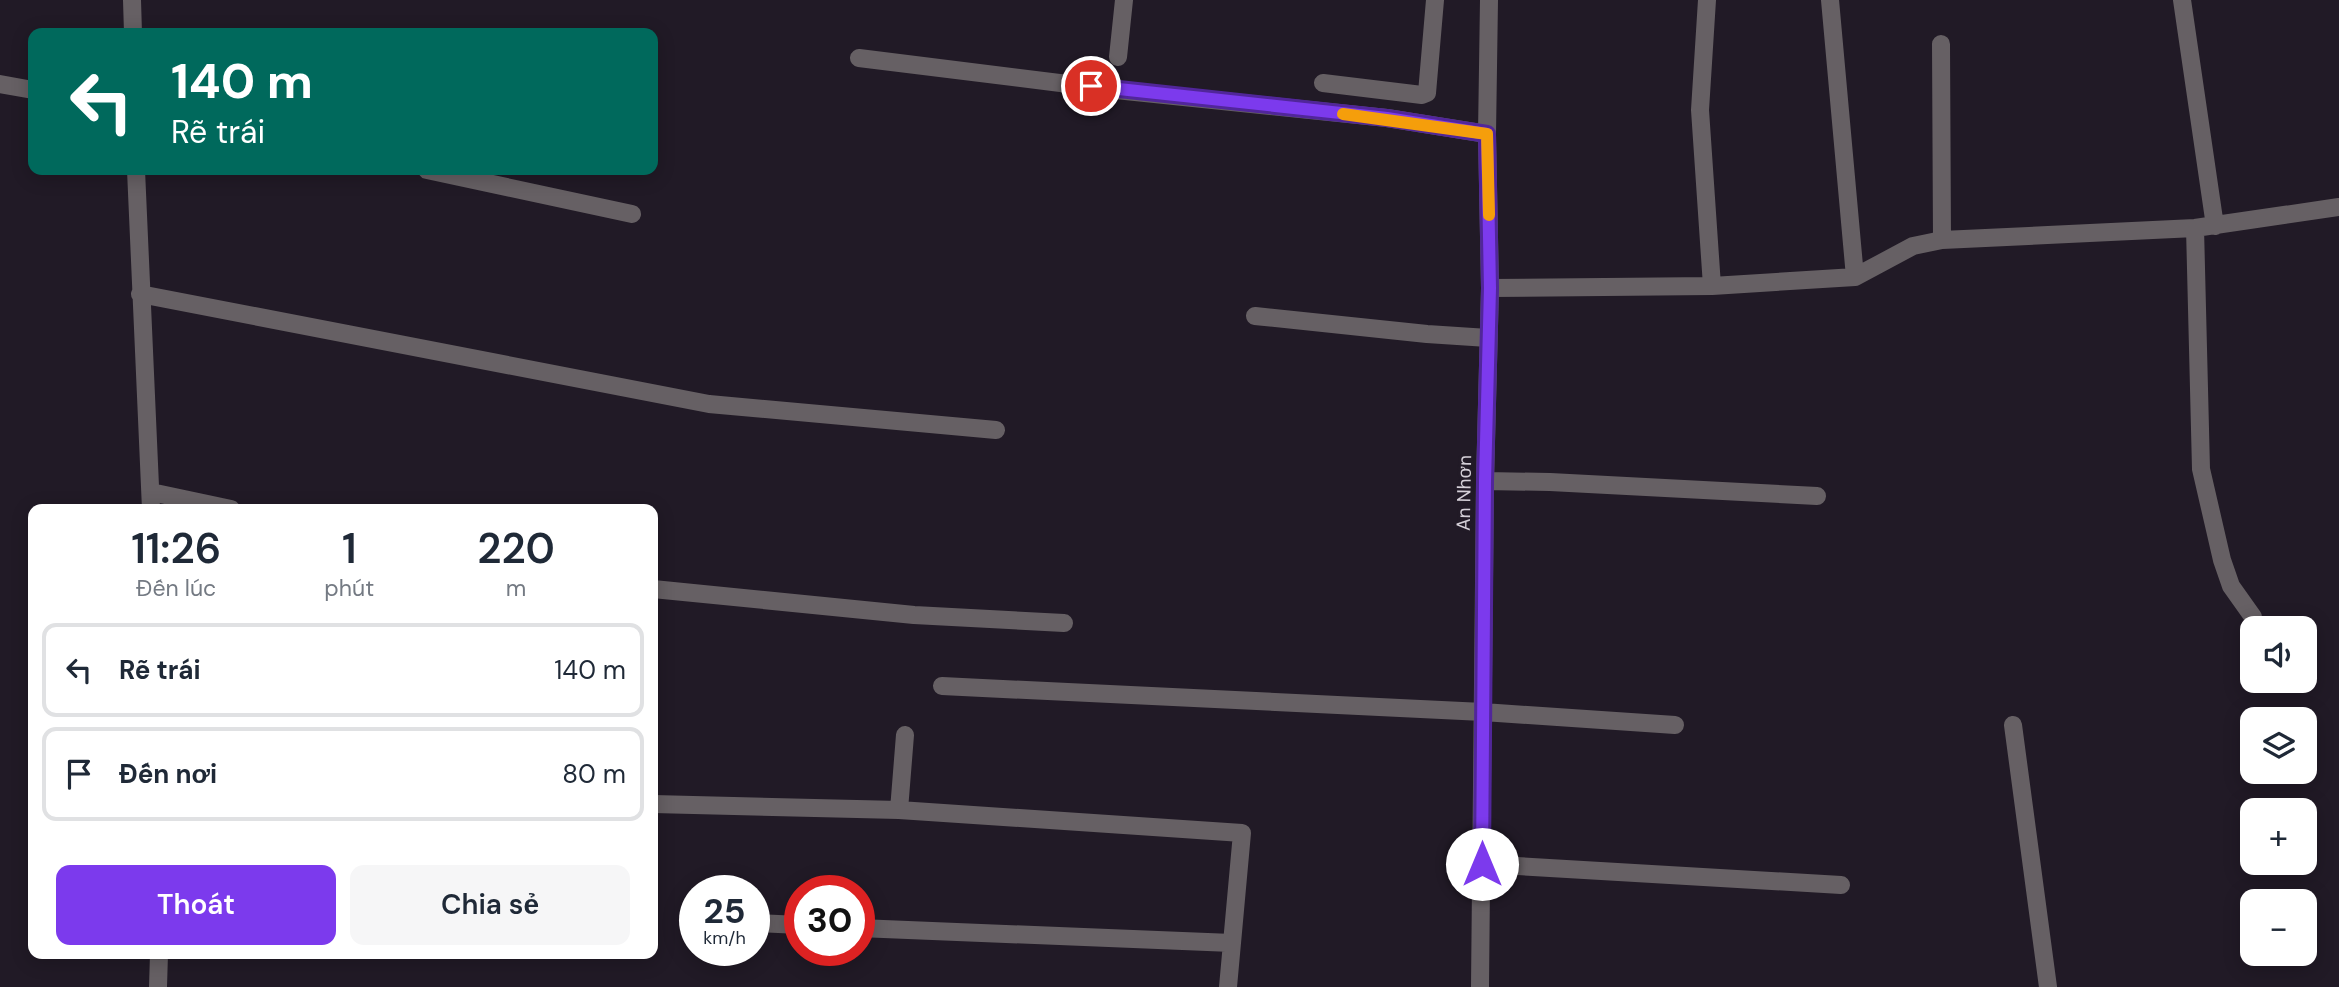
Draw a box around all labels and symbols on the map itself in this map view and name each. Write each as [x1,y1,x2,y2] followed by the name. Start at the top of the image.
[1061,56,1121,116] pin
[1451,455,1477,531] street label: An Nhơn
[1445,827,1519,901] position arrow
[784,875,875,966] speed limit sign: 30

